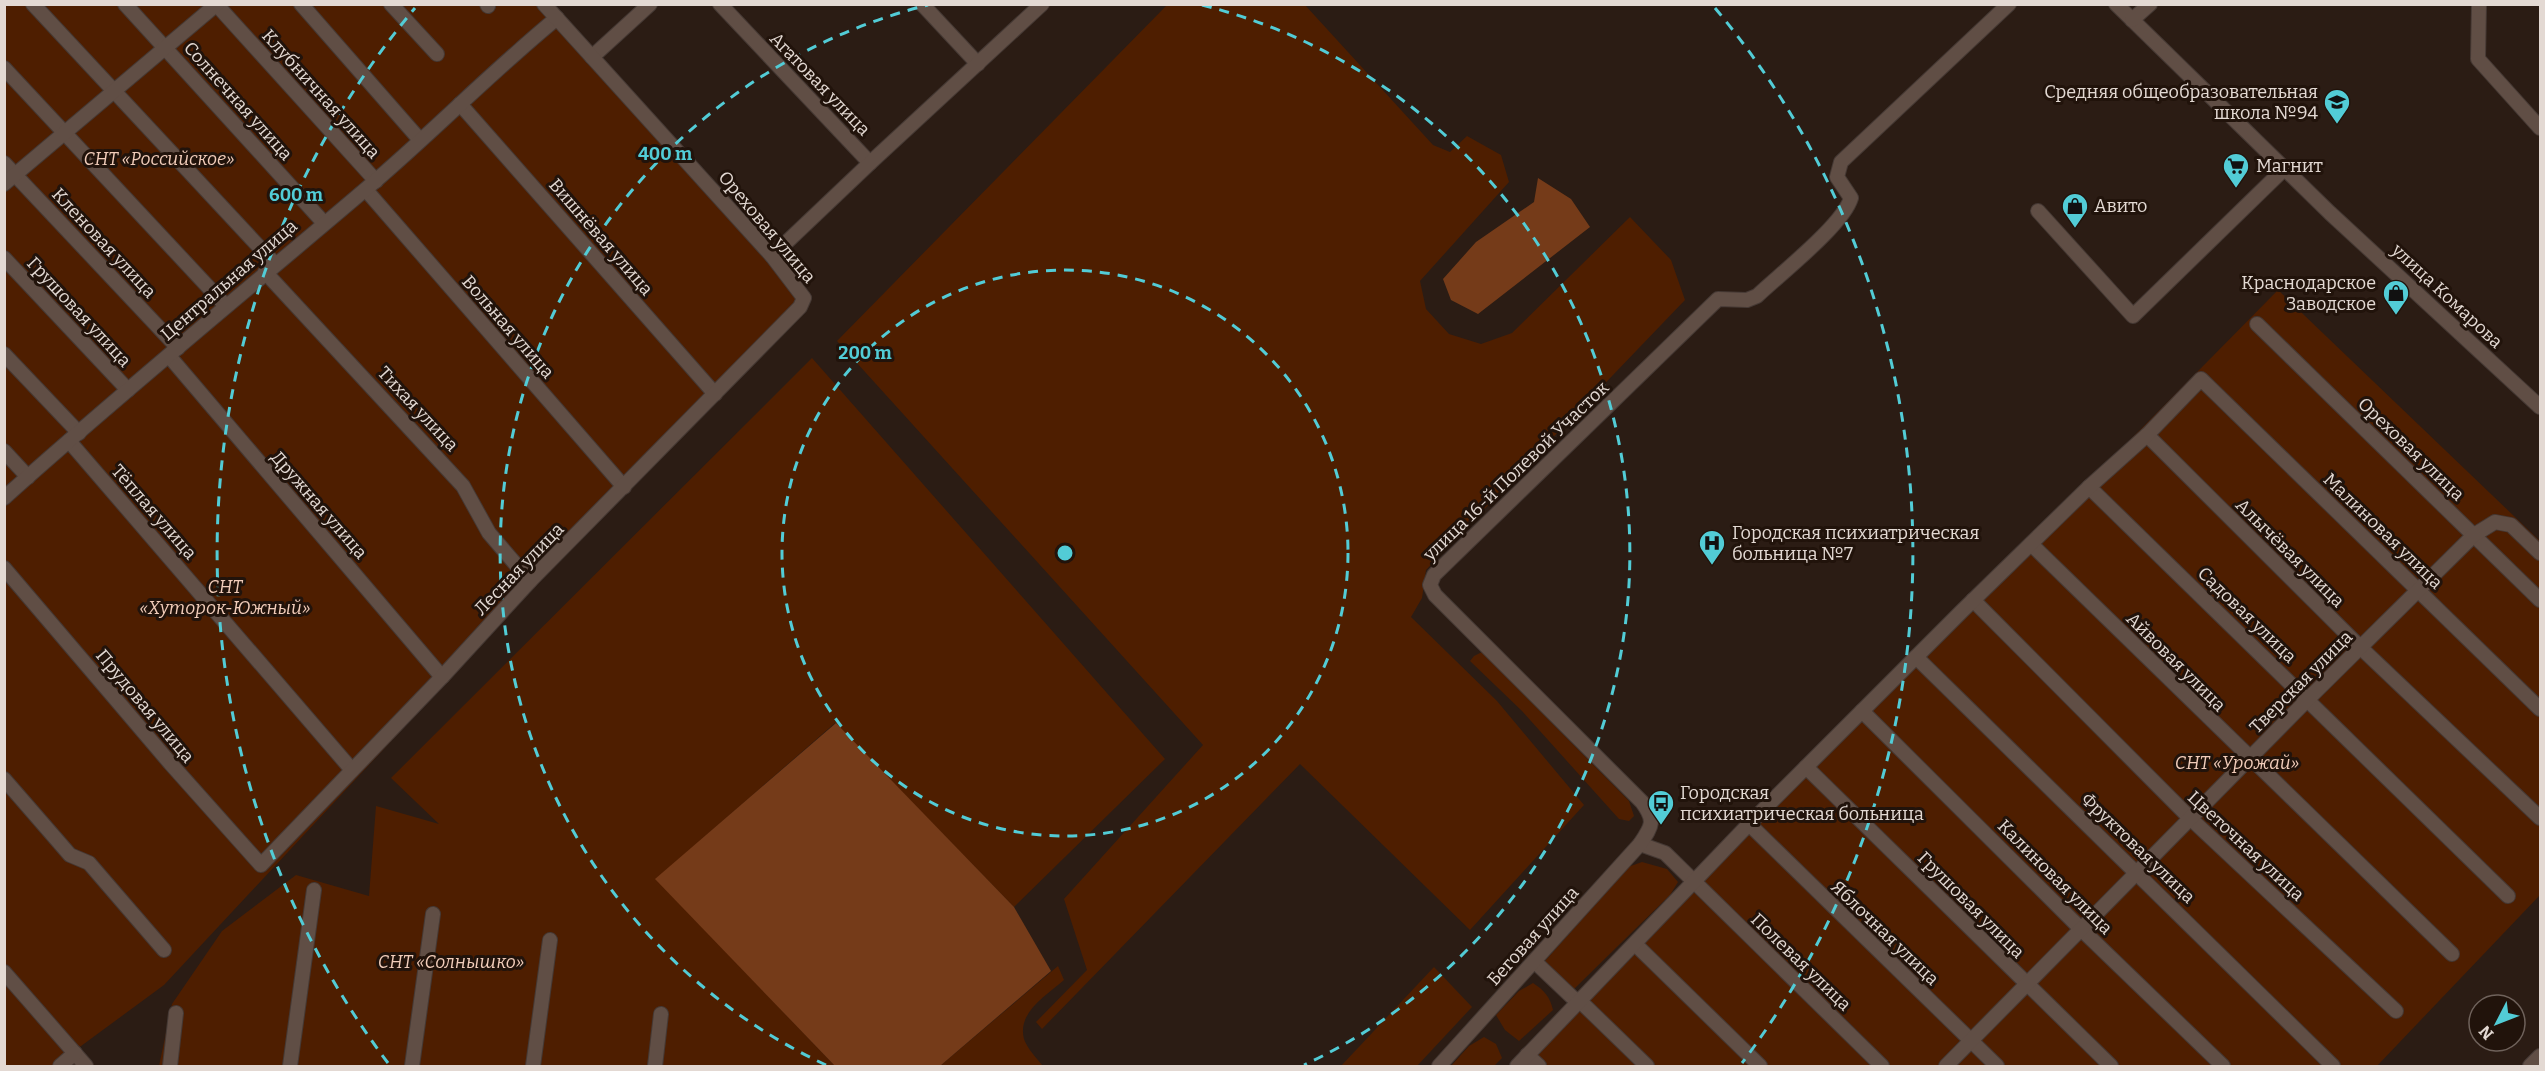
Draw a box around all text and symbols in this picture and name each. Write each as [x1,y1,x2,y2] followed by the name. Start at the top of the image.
[257,25,385,163] street label: Клубничная улица
[765,28,875,140] street label: Агатовая улица
[179,37,297,165] street label: Солнечная улица
[2044,81,2318,124] place label: Средняя общеобразовательная школа №94
[2322,87,2352,125] school or university icon: Средняя общеобразовательная школа №94
[638,143,692,165] text: 400 m
[83,148,235,170] park label: СНТ «Российское»
[2221,151,2251,189] supermarket icon: Магнит
[2256,155,2323,177] place label: Магнит
[714,167,820,288] street label: Ореховая улица
[544,174,658,300] street label: Вишнёвая улица
[47,183,161,303] street label: Кленовая улица
[269,184,323,206] text: 600 m
[2060,191,2090,229] shop icon: Авито
[2094,195,2147,217] place label: Авито
[156,215,302,345] street label: Центральная улица
[2386,238,2507,353] street label: улица Комарова
[22,252,136,372] street label: Грушовая улица
[457,271,559,383] street label: Вольная улица
[2241,272,2376,315] place label: Краснодарское Заводское
[2381,278,2411,316] shop icon: Краснодарское Заводское
[838,342,892,364] text: 200 m
[373,362,463,456] street label: Тихая улица
[1418,376,1614,566] street label: улица 16-й Полевой Участок
[2353,393,2469,505] street label: Ореховая улица
[266,447,372,563] street label: Дружная улица
[107,460,201,564] street label: Тёплая улица
[2319,468,2447,594] street label: Малиновая улица
[2231,494,2349,612] street label: Алычёвая улица
[470,518,569,620] street label: Лесная улица
[1732,522,1979,565] place label: Городская психиатрическая больница №7
[1697,528,1727,566] hospital icon: Городская психиатрическая больница №7
[1055,543,1075,563] centre of rings
[2193,562,2301,668] street label: Садовая улица
[140,576,310,619] park label: СНТ «Хуторок-Южный»
[2122,608,2230,716] street label: Айвовая улица
[2245,626,2357,738] street label: Тверская улица
[91,645,199,767] street label: Прудовая улица
[2175,752,2299,774] park label: СНТ «Урожай»
[1680,782,1924,825] place label: Городская психиатрическая больница
[2183,786,2309,906] street label: Цветочная улица
[1646,788,1676,826] bus stop icon: Городская психиатрическая больница
[2076,788,2200,908] street label: Фруктовая улица
[1993,815,2117,939] street label: Калиновая улица
[1913,847,2029,963] street label: Грушовая улица
[1826,876,1944,990] street label: Яблочная улица
[1483,882,1583,990] street label: Беговая улица
[1746,909,1856,1016] street label: Полевая улица
[378,951,524,973] park label: СНТ «Солнышко»
[2467,993,2527,1053] north arrow
[2475,1022,2497,1044] text: N

